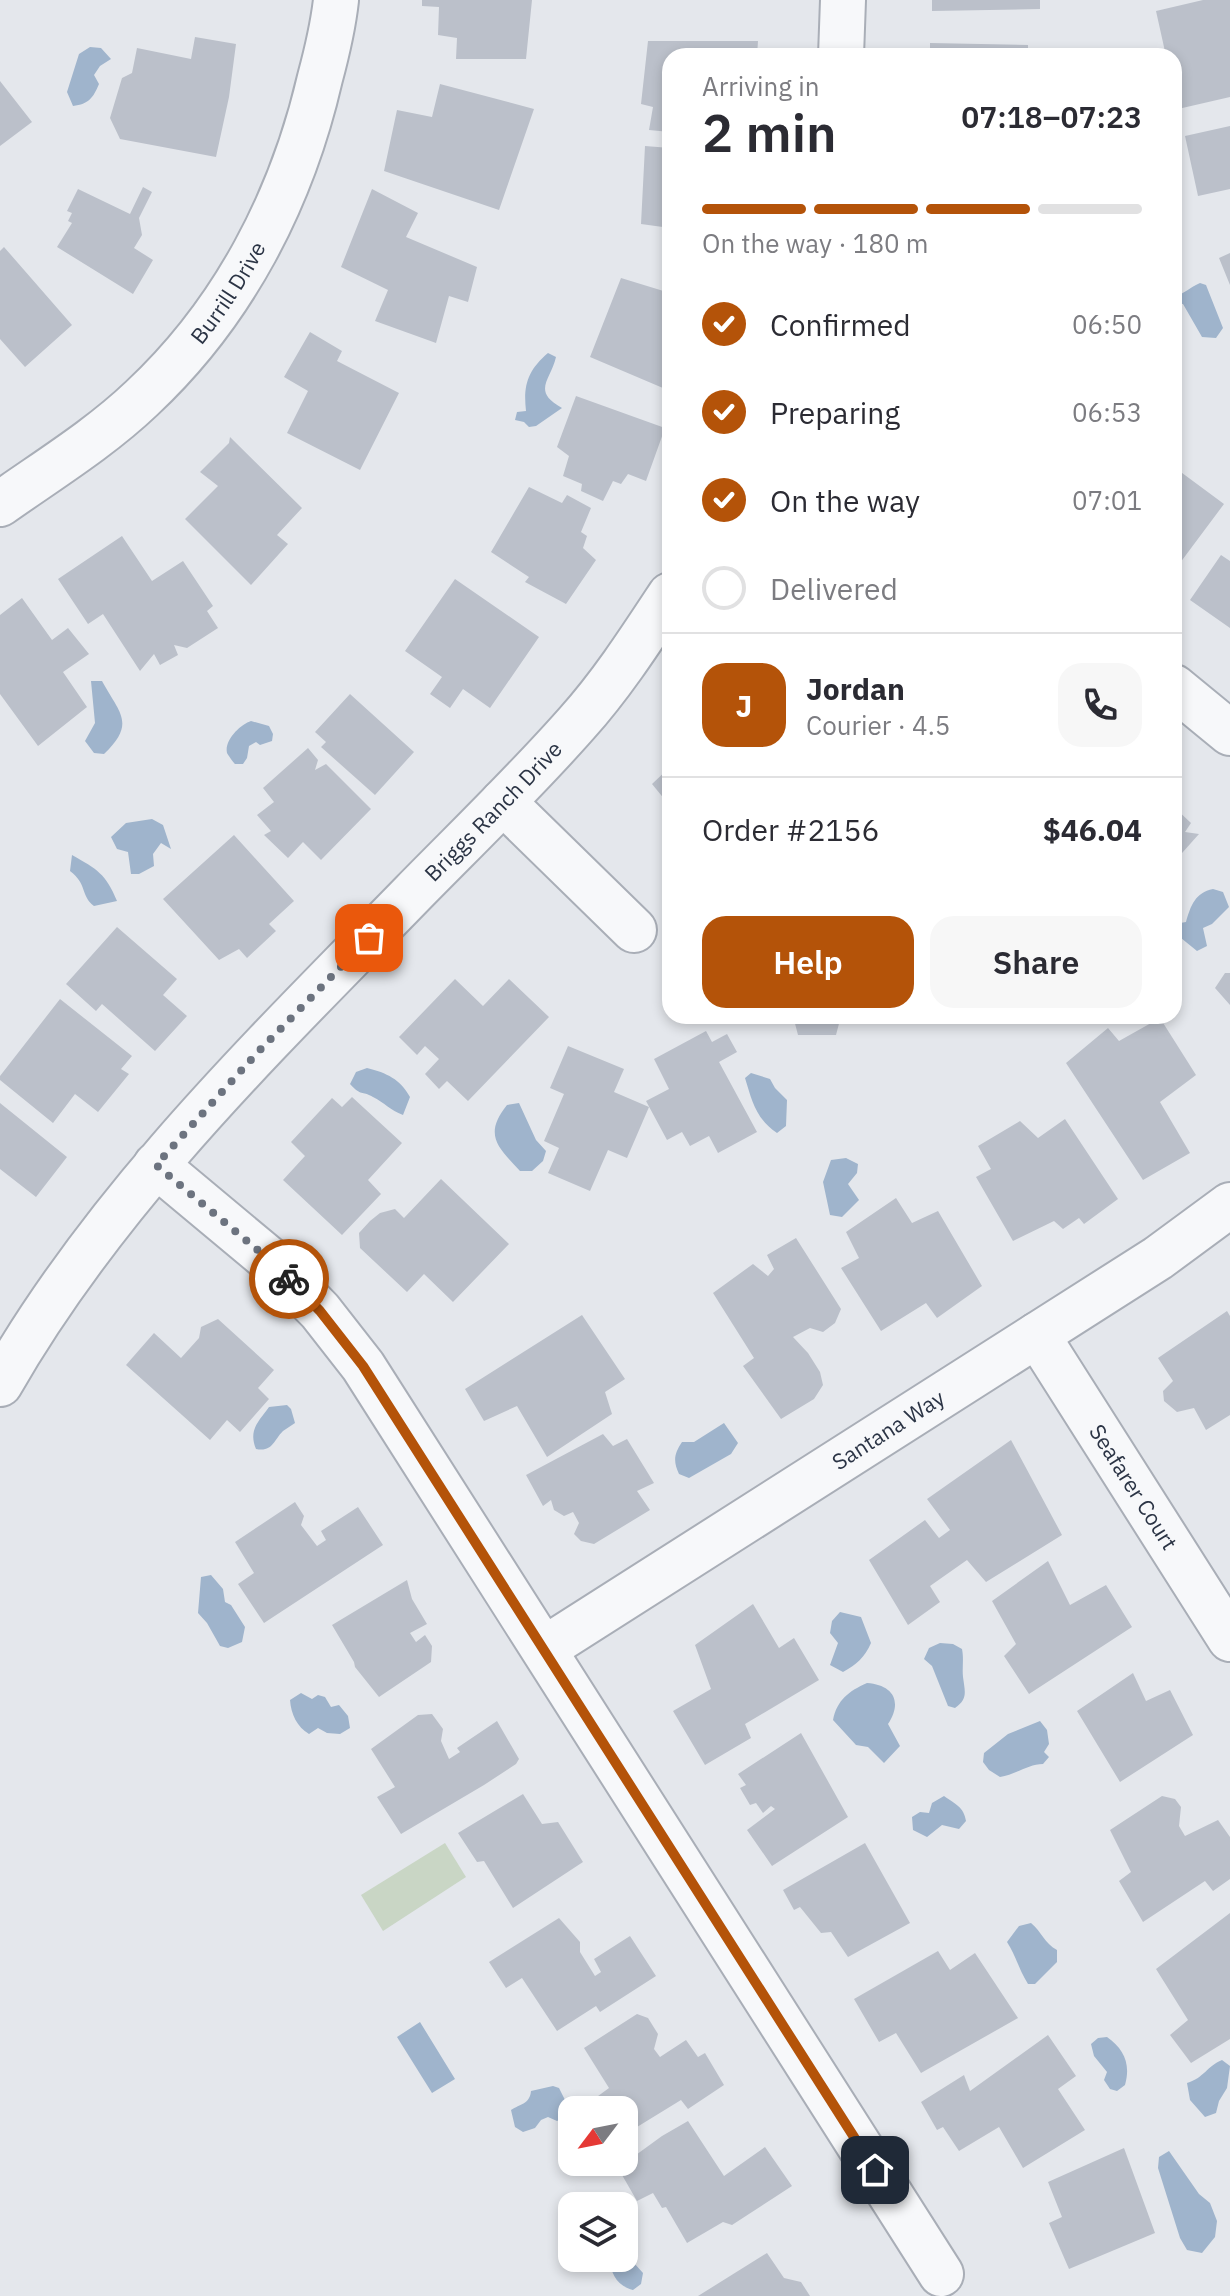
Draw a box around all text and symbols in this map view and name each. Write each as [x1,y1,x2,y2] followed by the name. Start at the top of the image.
[702,69,819,103] text: Arriving in
[961,97,1142,136] text: 07:18–07:23
[702,99,837,166] text: 2 min
[702,226,928,260] text: On the way · 180 m
[184,236,272,349] street label: Burrill Drive
[702,302,746,346] icon: check
[770,305,911,344] text: Confirmed
[1072,307,1142,341] text: 06:50
[702,390,746,434] icon: check
[770,393,900,432] text: Preparing
[1072,395,1142,429] text: 06:53
[702,478,746,522] icon: check
[770,481,920,520] text: On the way
[1072,483,1142,517] text: 07:01
[770,569,898,608] text: Delivered
[1058,663,1142,747] button: phone
[806,669,905,708] text: Jordan
[736,686,752,725] text: J
[806,708,950,742] text: Courier · 4.5
[418,735,568,887] street label: Briggs Ranch Drive
[702,810,879,849] text: Order #2156
[1043,810,1142,849] text: $46.04
[335,904,403,972] pin
[347,916,391,960] icon: bag
[702,916,914,1008] button: Help
[930,916,1142,1008] button: Share
[249,1239,329,1319] courier
[267,1257,311,1301] icon: bike
[826,1383,950,1476] street label: Santana Way
[1083,1418,1185,1555] street label: Seafarer Court
[558,2096,638,2176] north arrow
[558,2096,638,2272] map controls
[841,2136,909,2204] pin
[853,2148,897,2192] icon: home
[558,2192,638,2272] button: layers

